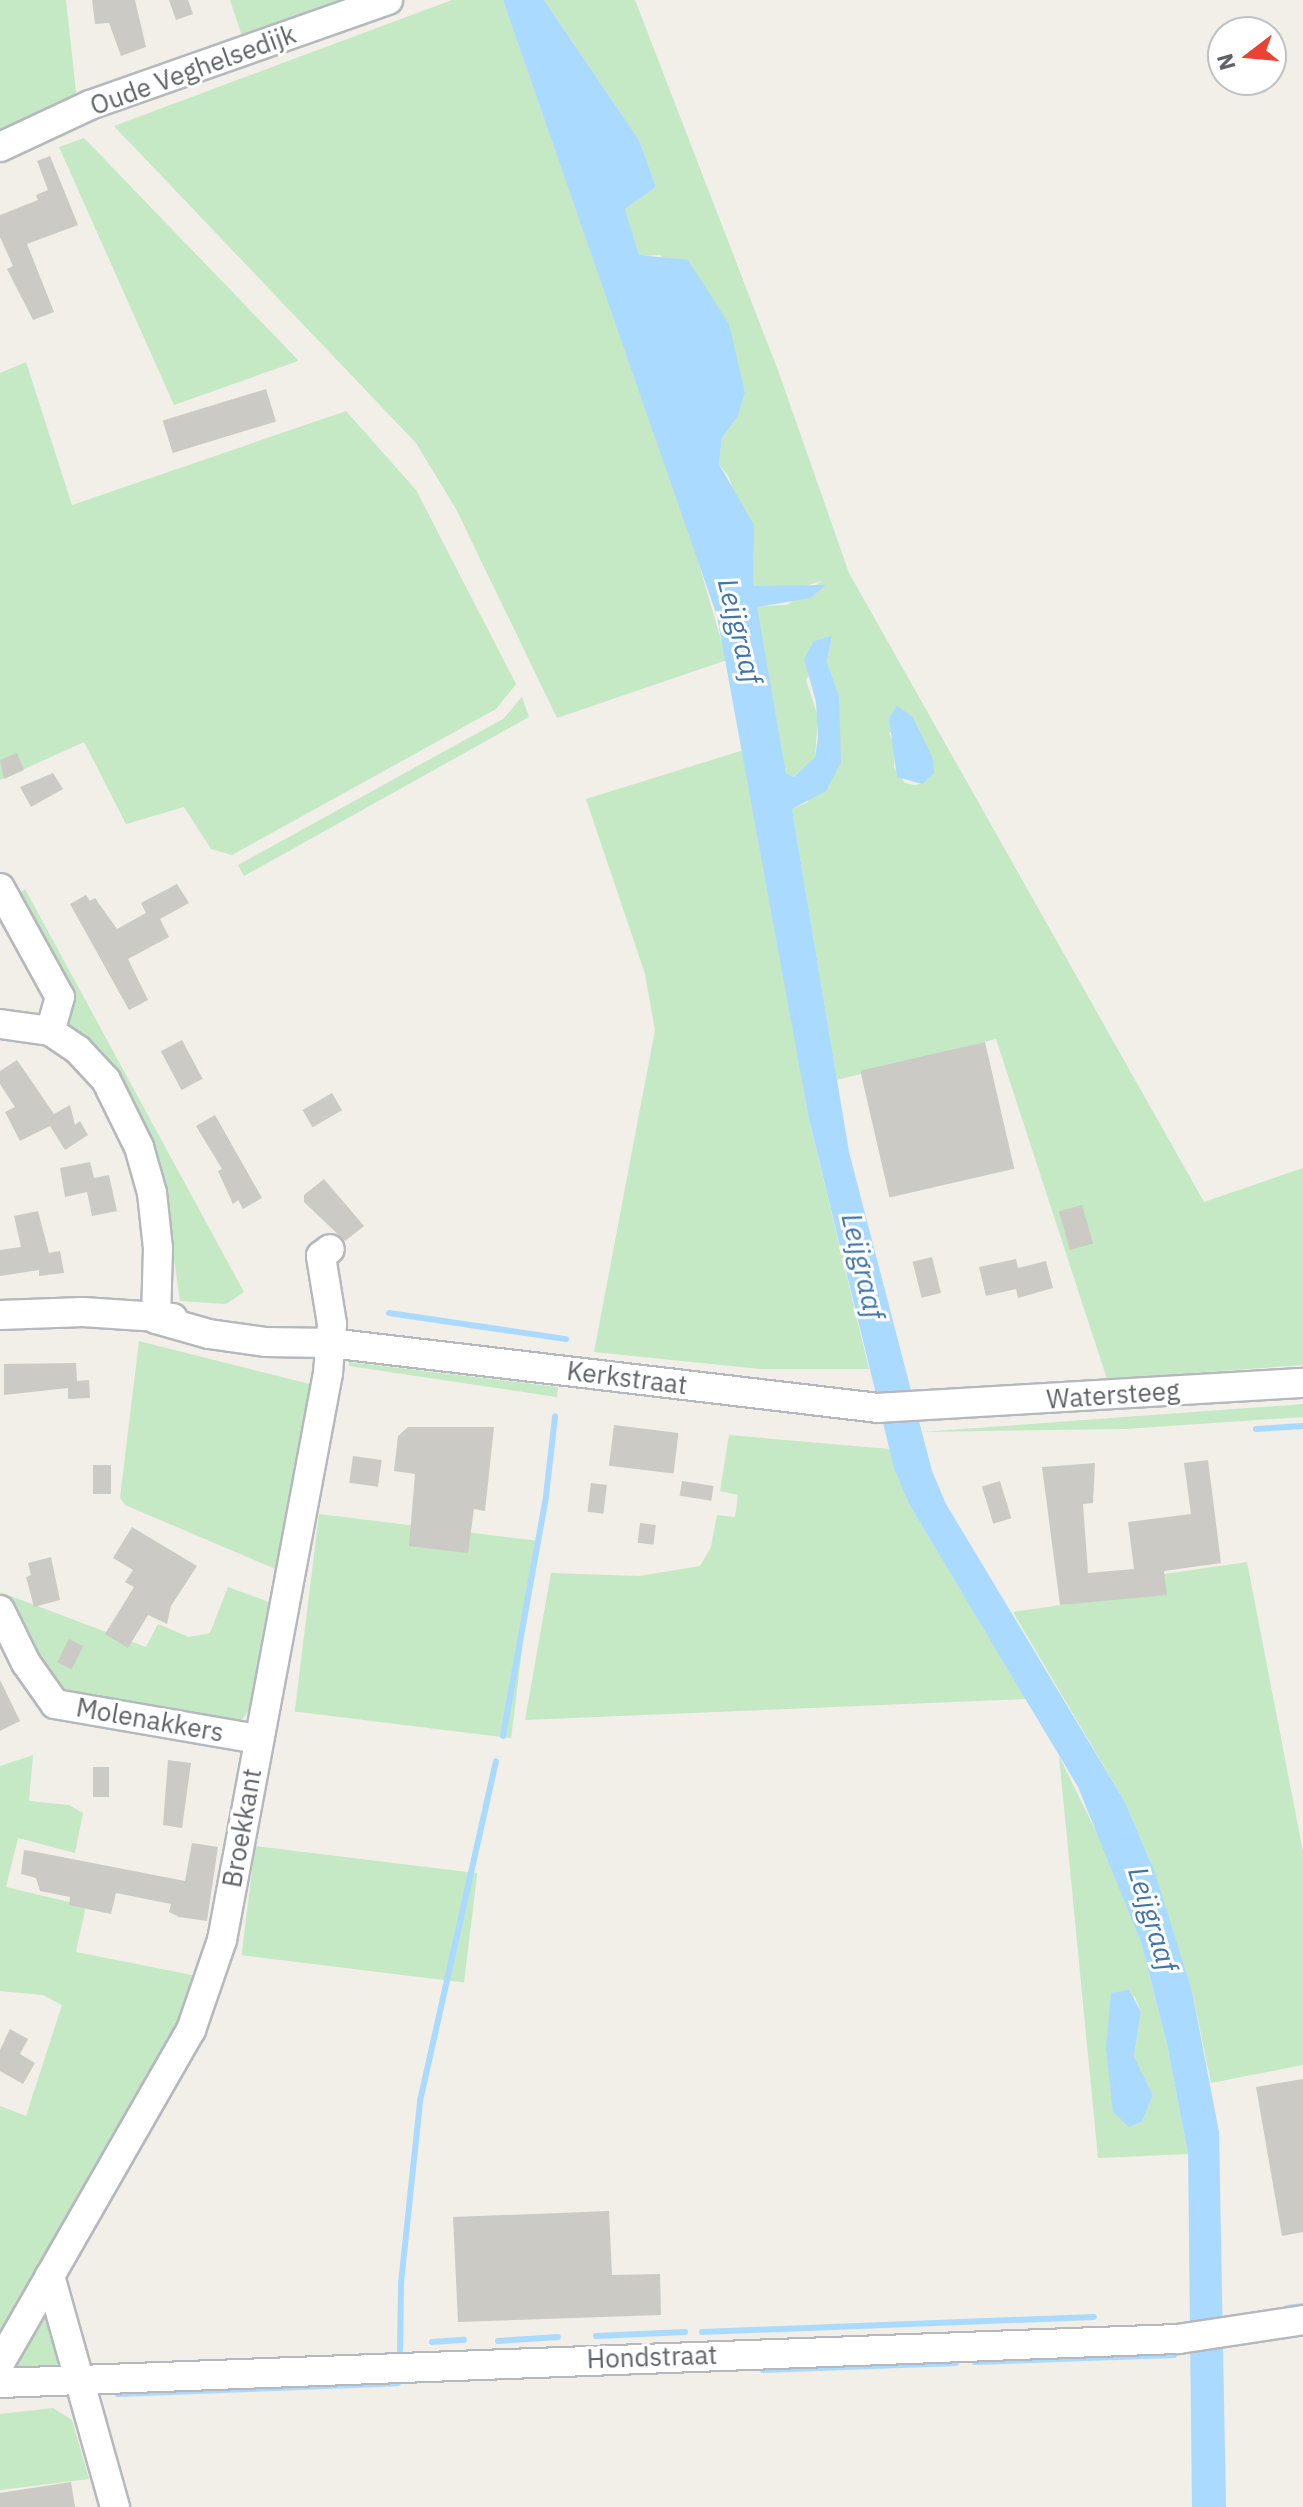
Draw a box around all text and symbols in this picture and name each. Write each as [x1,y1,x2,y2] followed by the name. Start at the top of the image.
[1207,16,1287,96] north arrow
[86,18,300,122] street label: Oude Veghelsedijk
[1209,51,1242,74] text: N
[711,575,769,687] water label: Leijgraaf
[835,1210,891,1322] water label: Leijgraaf
[565,1355,689,1401] street label: Kerkstraat
[1045,1375,1181,1415] street label: Watersteeg
[74,1692,226,1748] street label: Molenakkers
[216,1766,268,1890] street label: Broekkant
[1121,1863,1185,1975] water label: Leijgraaf
[586,2339,718,2375] street label: Hondstraat

